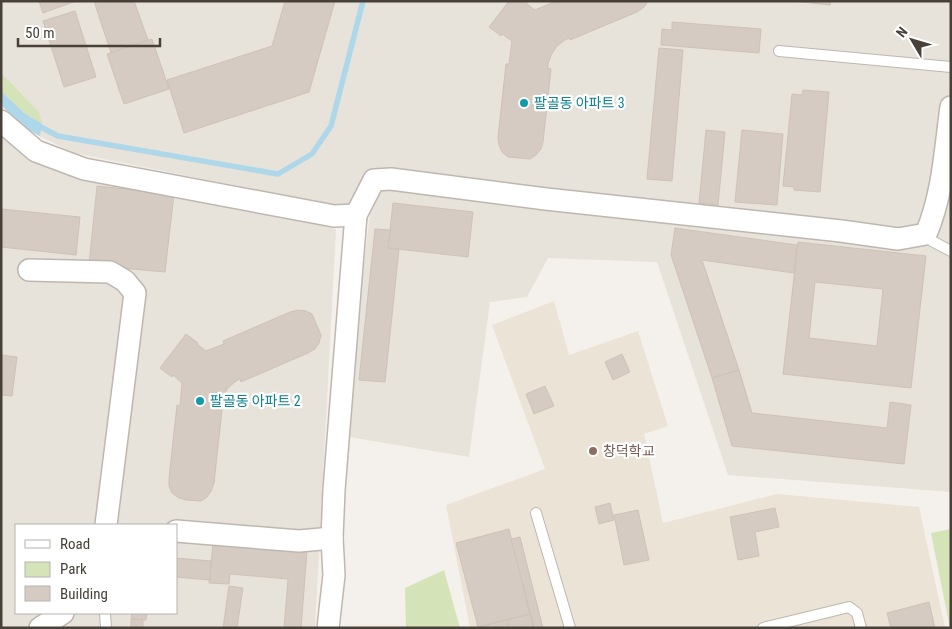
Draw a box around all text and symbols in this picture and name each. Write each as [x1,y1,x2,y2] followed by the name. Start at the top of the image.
[18,15,160,47] scale bar
[887,15,937,65] north arrow
[25,24,55,42] text: 50 m
[893,24,911,40] text: N
[534,95,625,111] place label: 팔골동 아파트 3
[518,97,530,109] marker: 팔골동 아파트 3
[210,393,301,409] place label: 팔골동 아파트 2
[194,395,206,407] marker: 팔골동 아파트 2
[603,443,655,459] place label: 창덕학교
[587,445,599,457] marker: 창덕학교
[15,524,178,614] legend
[60,535,90,553] text: Road
[60,560,87,578] text: Park
[60,585,108,603] text: Building

